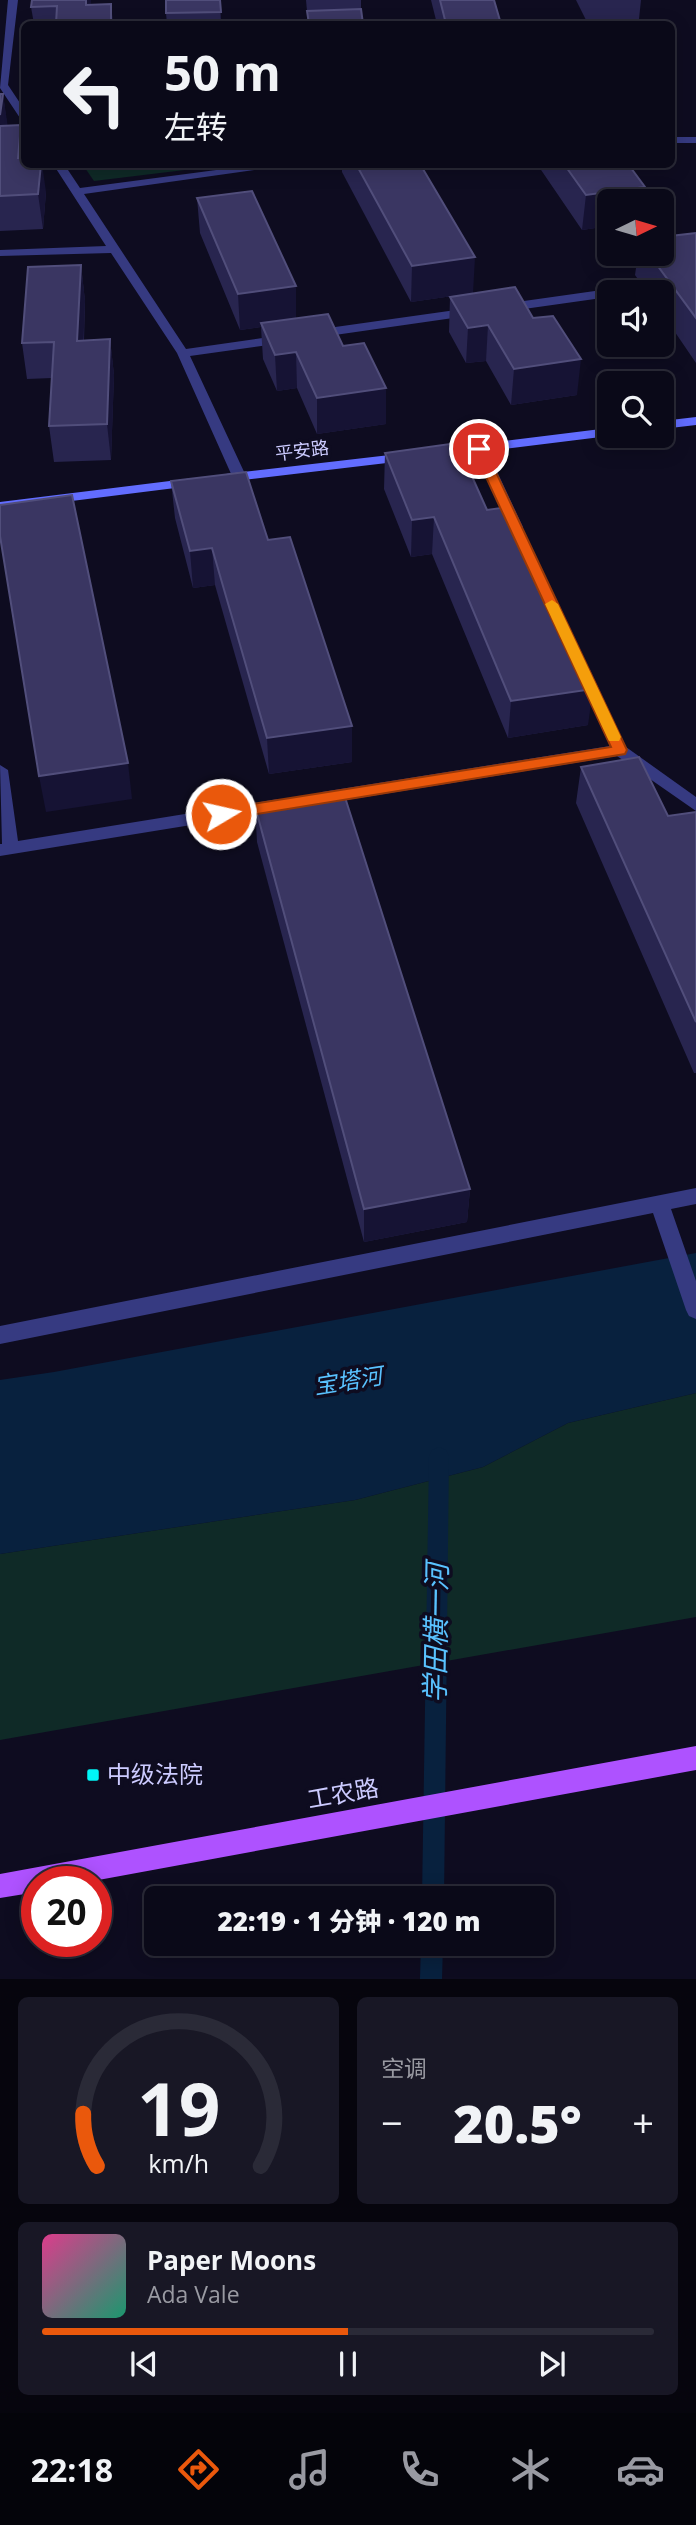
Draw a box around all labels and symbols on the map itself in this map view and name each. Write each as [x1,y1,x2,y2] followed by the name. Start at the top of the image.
[597,189,674,266] north arrow
[449,419,509,479] pin
[274,435,330,465] street label: 平安路
[184,777,258,851] position arrow
[311,1358,388,1401] water label: 宝塔河
[415,1558,455,1703] water label: 学田横一河
[107,1757,203,1790] place label: 中级法院
[85,1767,101,1783] marker: 中级法院
[304,1770,381,1815] street label: 工农路
[21,1866,112,1957] speed limit sign: 20

